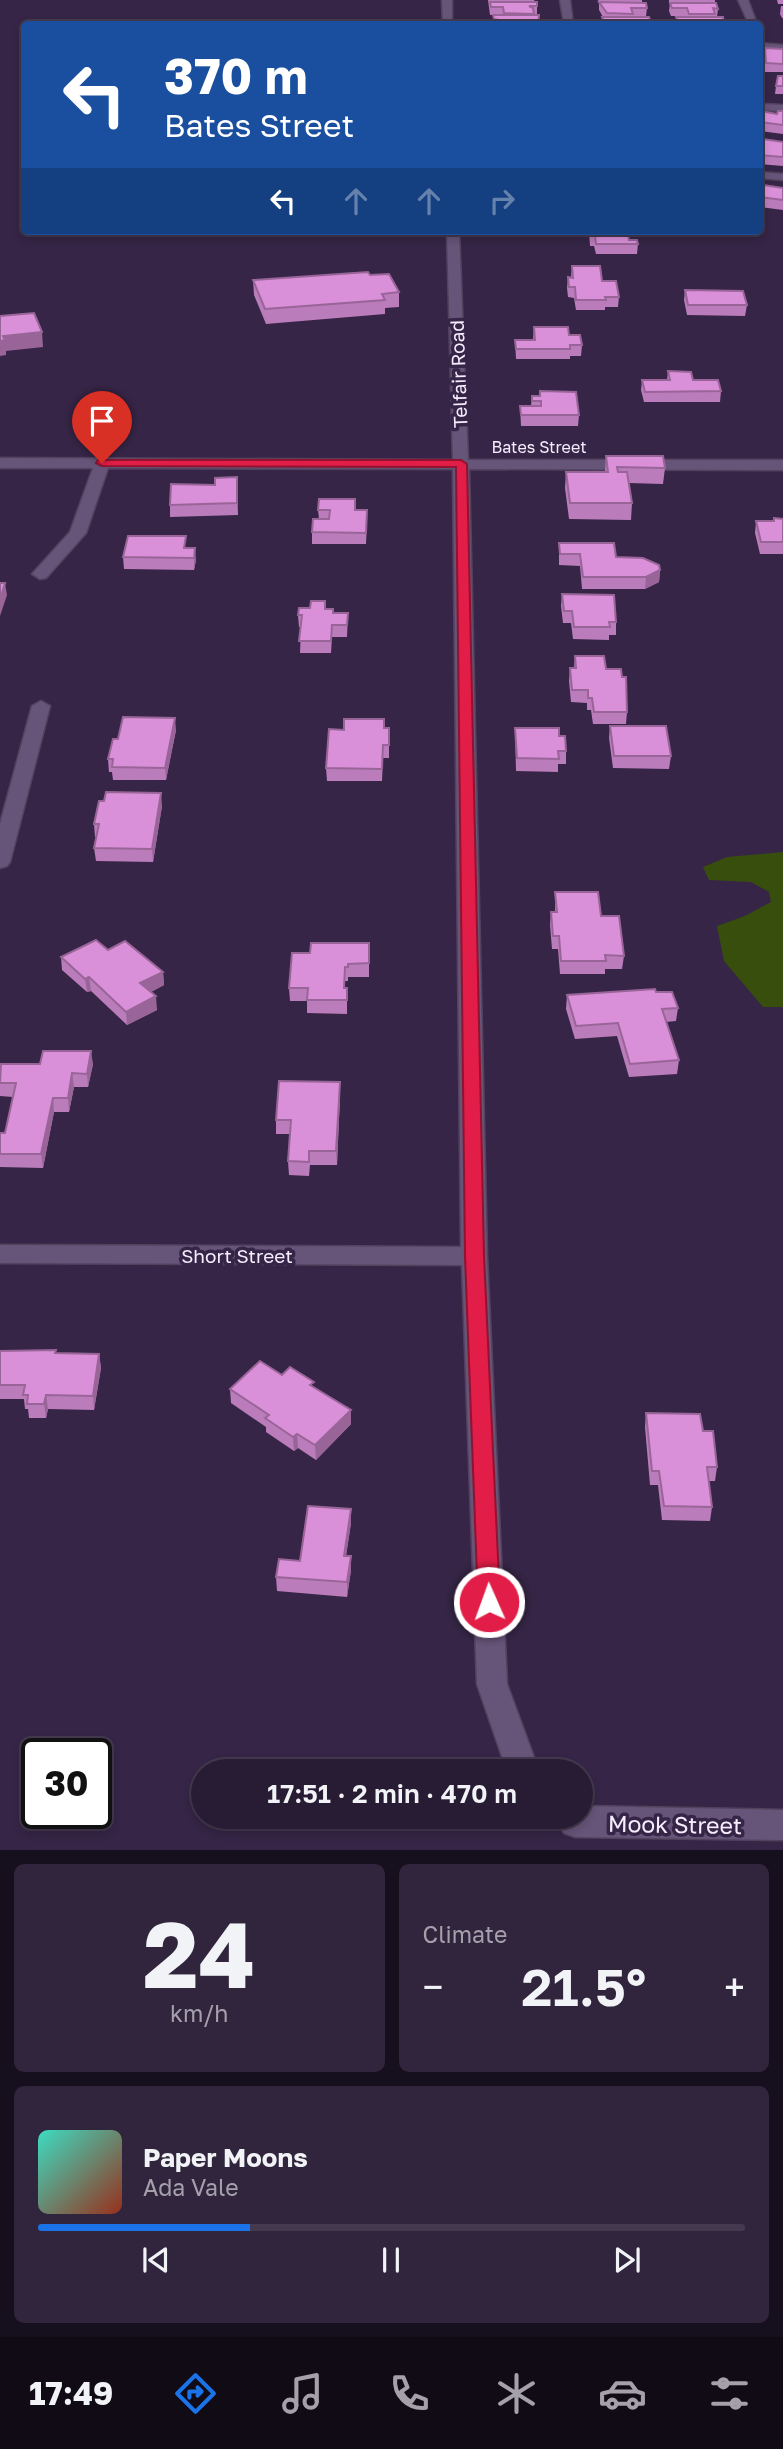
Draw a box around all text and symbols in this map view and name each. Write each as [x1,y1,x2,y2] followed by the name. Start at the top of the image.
[164,46,308,105] text: 370 m
[49,49,140,140] icon: left
[164,106,354,144] text: Bates Street
[264,182,302,220] icon: left
[337,182,375,220] icon: ahead
[410,182,448,220] icon: ahead
[483,182,521,220] icon: right
[445,320,471,428] street label: Telfair Road
[72,391,132,463] pin
[83,402,121,440] icon: arrive
[491,437,587,457] street label: Bates Street
[181,1244,293,1267] street label: Short Street
[452,1565,526,1639] position arrow
[21,1738,112,1829] speed limit sign: 30
[267,1778,517,1809] text: 17:51 · 2 min · 470 m
[608,1809,742,1839] street label: Mook Street
[143,1899,255,2008] text: 24
[423,1920,507,1948] text: Climate
[521,1955,646,2017] text: 21.5°
[423,1964,443,2009] text: −
[724,1964,745,2009] text: +
[170,1999,229,2027] text: km/h
[143,2142,308,2173] text: Paper Moons
[143,2173,239,2201] text: Ada Vale
[137,2241,175,2279] icon: previous
[372,2241,410,2279] icon: pause
[608,2241,646,2279] icon: next
[171,2369,220,2418] icon: directions
[278,2369,327,2418] icon: music
[385,2369,434,2418] icon: phone
[492,2369,541,2418] icon: climate
[598,2369,647,2418] icon: car
[705,2369,754,2418] icon: filters
[29,2374,113,2412] text: 17:49

